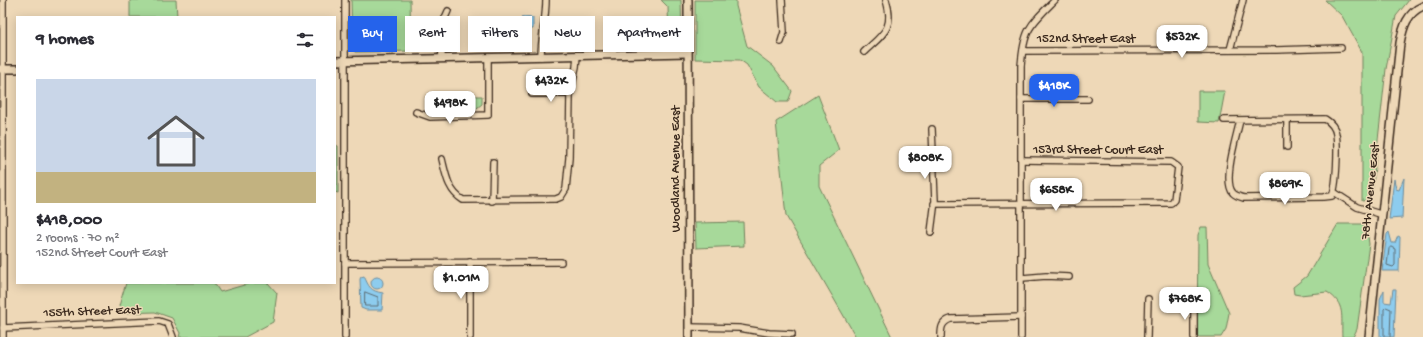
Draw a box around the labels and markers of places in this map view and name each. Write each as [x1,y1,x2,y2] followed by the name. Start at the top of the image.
[1154,25,1210,59] pin: $532K
[523,69,579,103] pin: $432K
[1026,74,1082,108] pin: $418K
[422,91,478,125] pin: $498K
[897,146,953,180] pin: $808K
[1257,172,1313,206] pin: $869K
[1028,178,1084,212] pin: $658K
[428,266,494,300] pin: $1.01M
[1157,287,1213,321] pin: $768K

